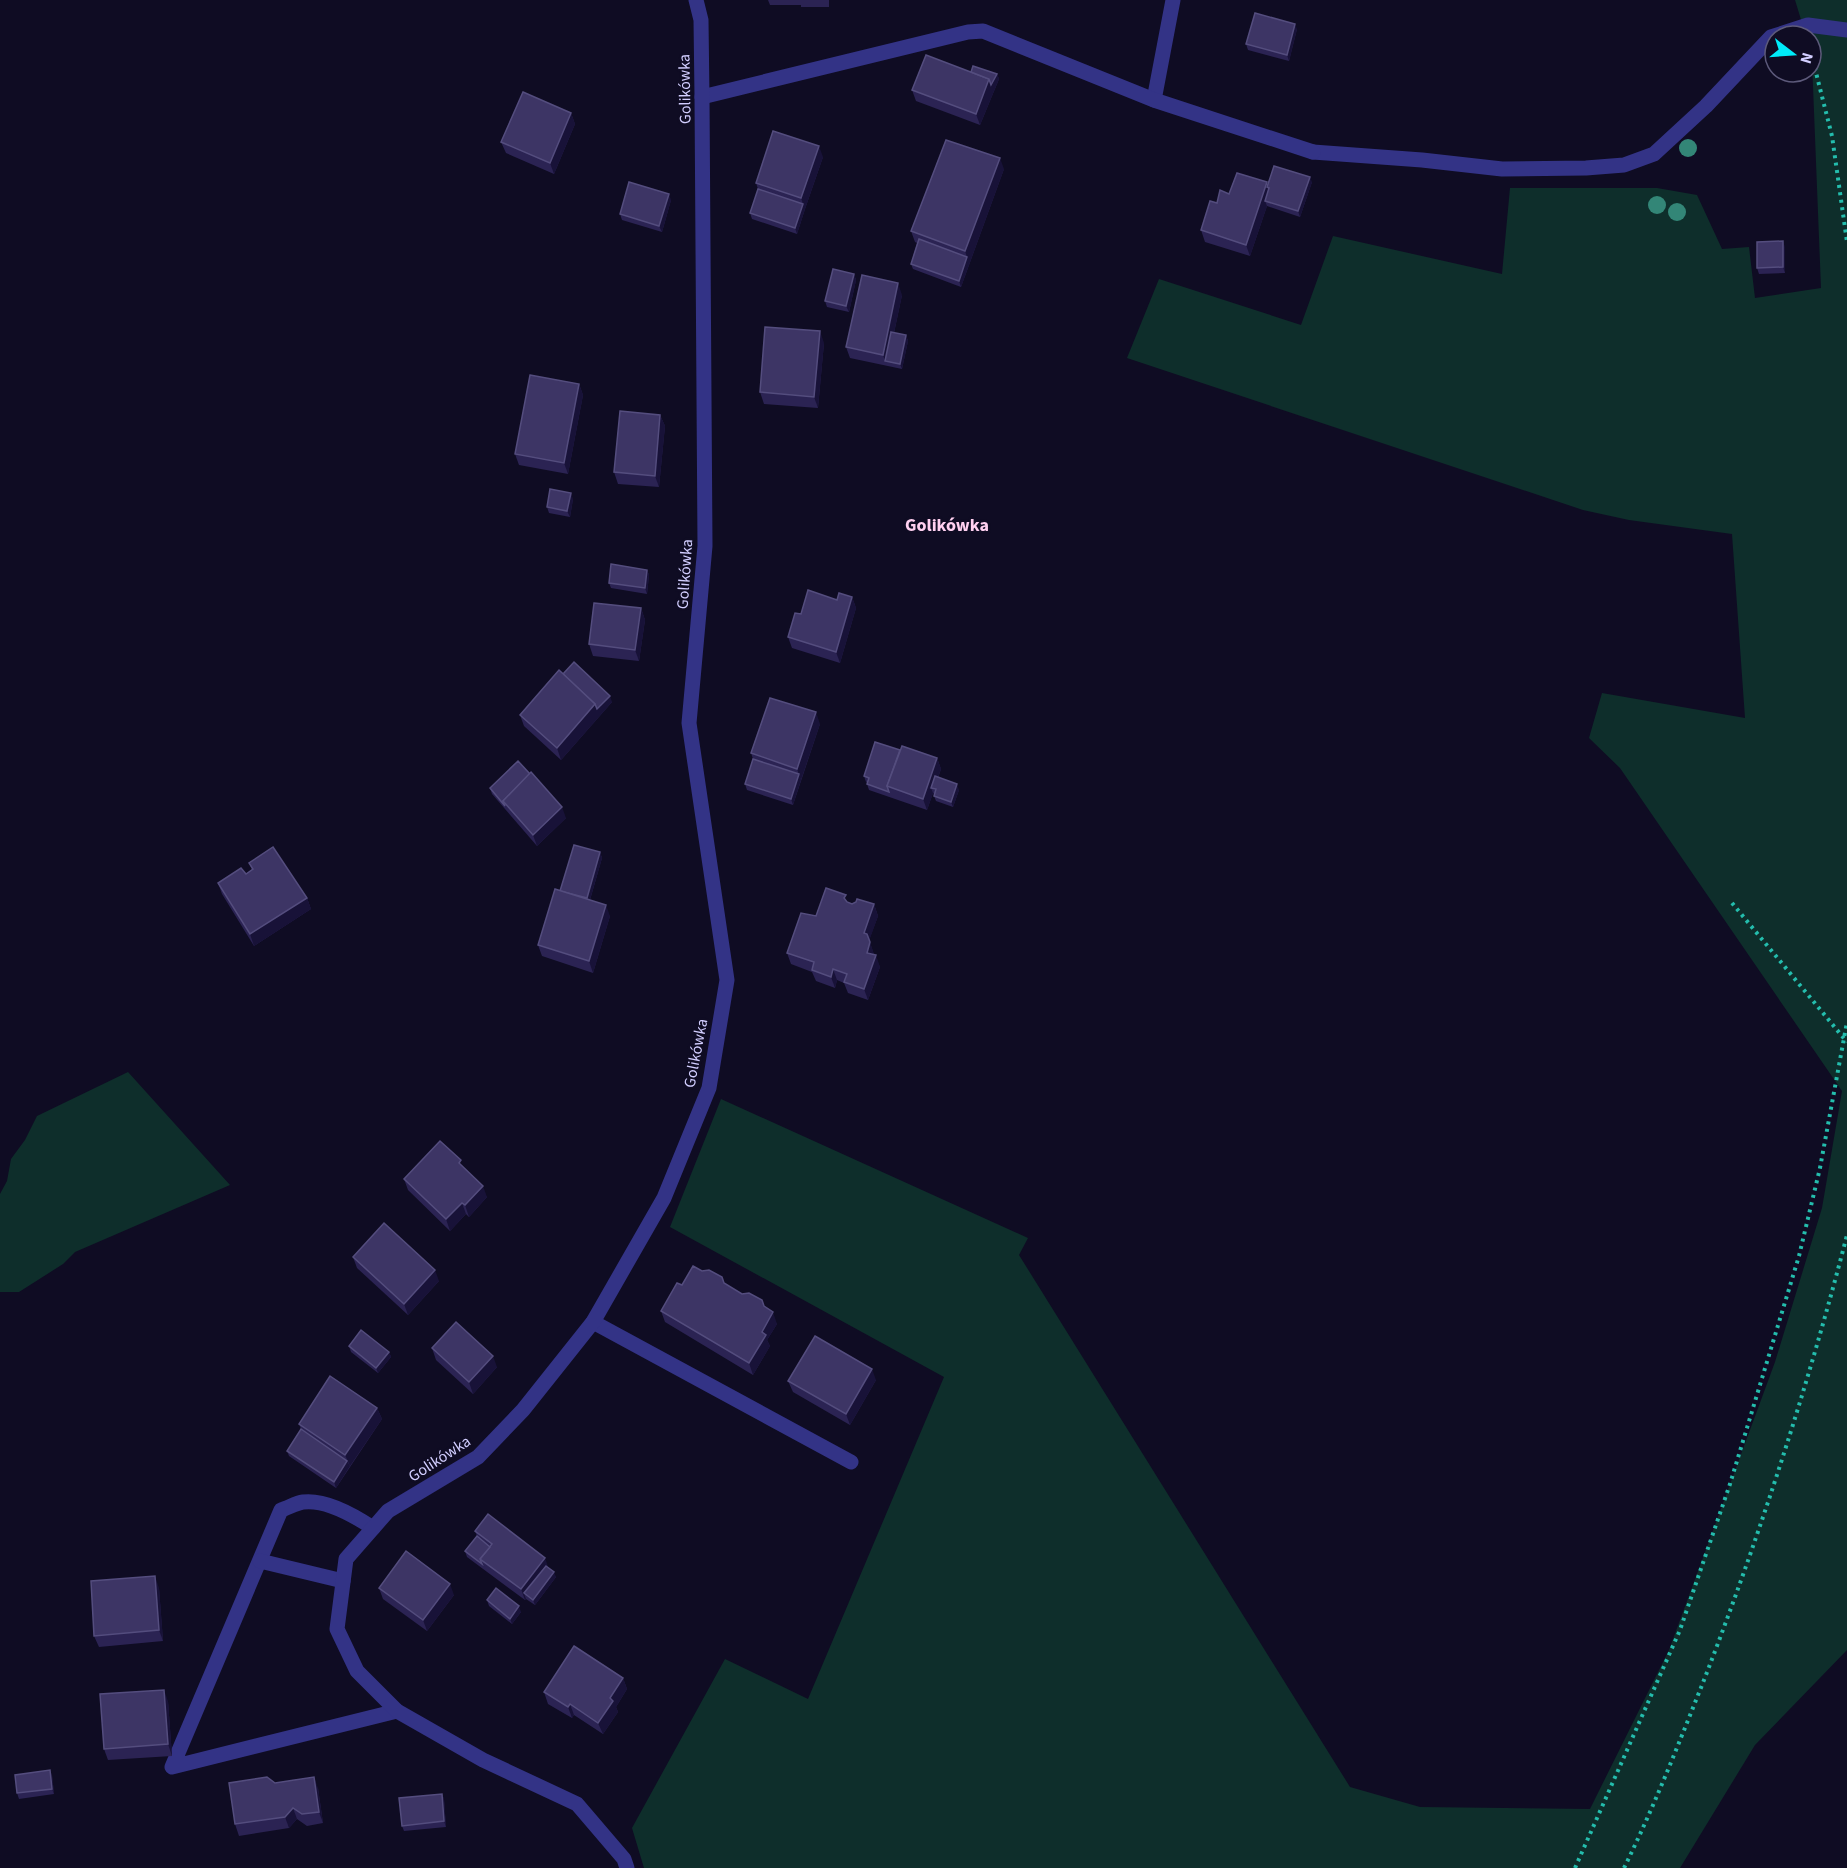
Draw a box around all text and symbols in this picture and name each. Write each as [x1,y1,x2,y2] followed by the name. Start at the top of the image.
[1763,24,1823,84] north arrow
[1794,50,1818,66] text: N
[673,54,697,124] street label: Golikówka
[905,513,989,538] district label: Golikówka
[672,538,698,610] street label: Golikówka
[678,1017,713,1090] street label: Golikówka
[404,1431,475,1487] street label: Golikówka

